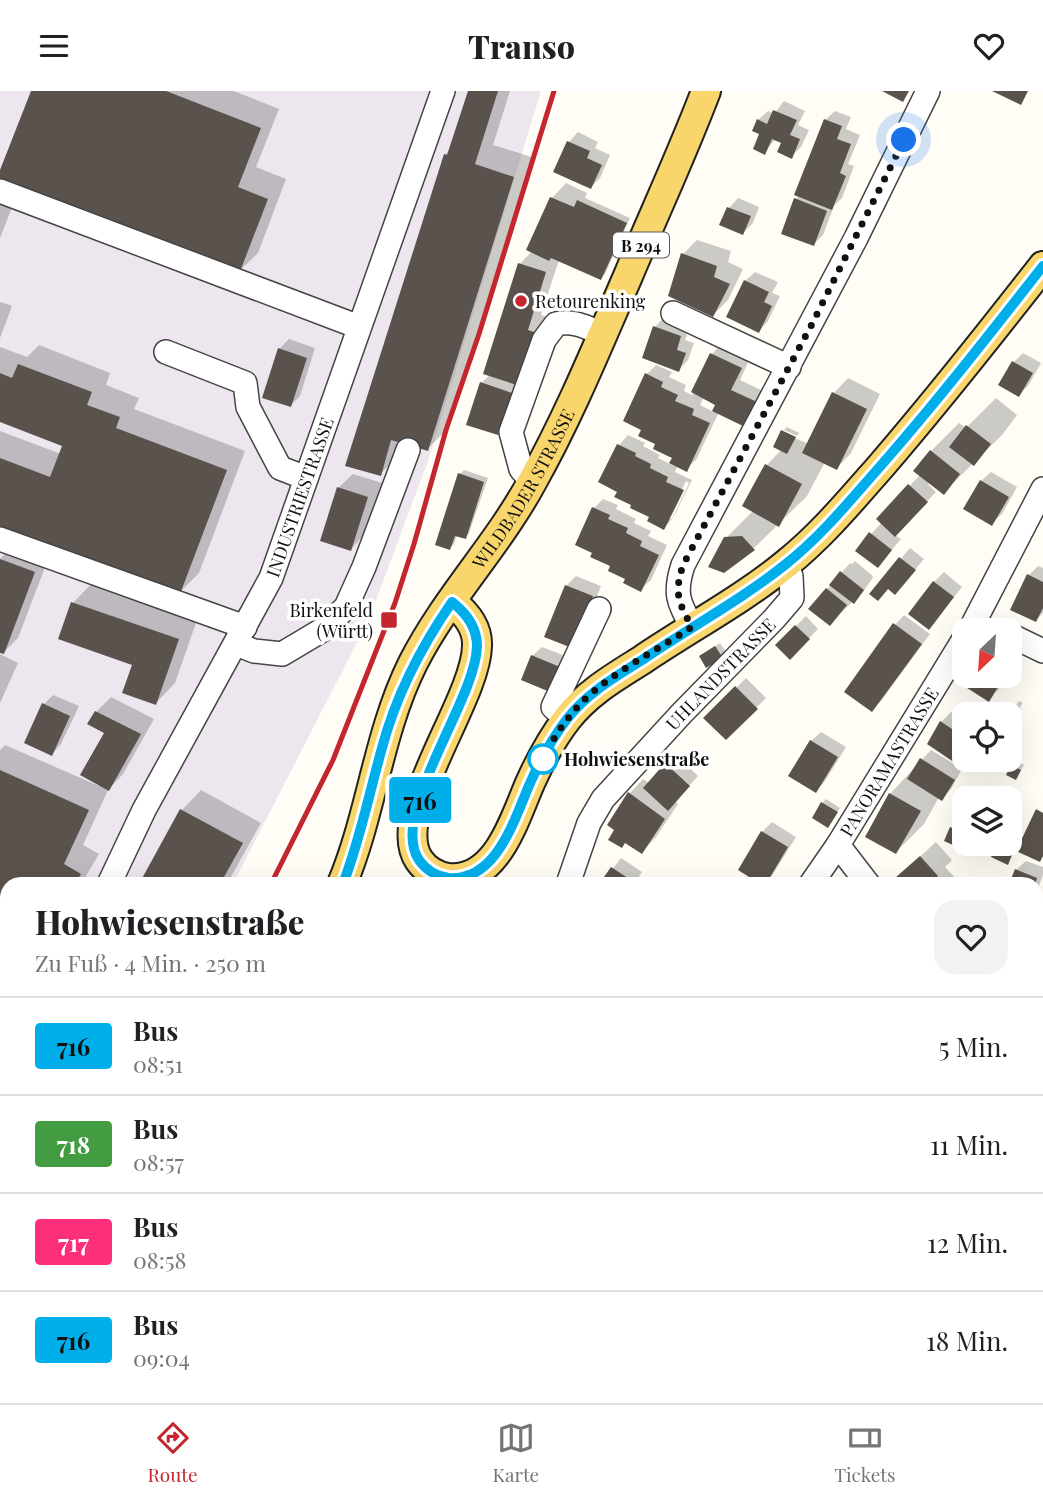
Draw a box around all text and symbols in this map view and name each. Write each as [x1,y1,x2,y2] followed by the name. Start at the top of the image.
[468,24,575,67] text: Transo
[35,27,73,65] icon: menu
[970,27,1008,65] icon: heart
[886,122,921,157] your location
[613,233,669,257] road number: B 294
[535,289,646,313] place label: Retourenking
[513,293,529,309] marker: Retourenking
[466,405,580,574] street label: WILDBADER STRASSE
[260,414,339,580] street label: INDUSTRIESTRASSE
[289,598,374,643] place label: Birkenfeld (Württ)
[379,610,399,630] marker: Birkenfeld (Württ)
[660,613,781,735] street label: UHLANDSTRASSE
[952,618,1022,688] north arrow
[952,618,1022,856] map controls
[834,683,944,841] street label: PANORAMASTRASSE
[952,702,1022,772] button: locate
[528,744,558,774] marker: Hohwiesenstraße
[564,747,709,771] place label: Hohwiesenstraße
[380,777,460,823] line badge: 716
[403,784,437,816] text: 716
[952,786,1022,856] button: layers
[35,899,304,943] text: Hohwiesenstraße
[934,900,1008,974] button: heart
[35,947,266,978] text: Zu Fuß · 4 Min. · 250 m
[133,1013,178,1048] text: Bus
[939,1029,1008,1064] text: 5 Min.
[57,1030,90,1062] text: 716
[133,1048,183,1079] text: 08:51
[133,1111,178,1146] text: Bus
[930,1127,1008,1162] text: 11 Min.
[57,1128,90,1160] text: 718
[133,1146,184,1177] text: 08:57
[133,1209,178,1244] text: Bus
[927,1225,1008,1260] text: 12 Min.
[58,1226,89,1258] text: 717
[133,1244,186,1275] text: 08:58
[133,1307,178,1342] text: Bus
[926,1323,1008,1358] text: 18 Min.
[57,1324,90,1356] text: 716
[133,1342,190,1373] text: 09:04
[147,1419,198,1487] tab: Route
[493,1419,539,1487] tab: Karte
[834,1419,896,1487] tab: Tickets

